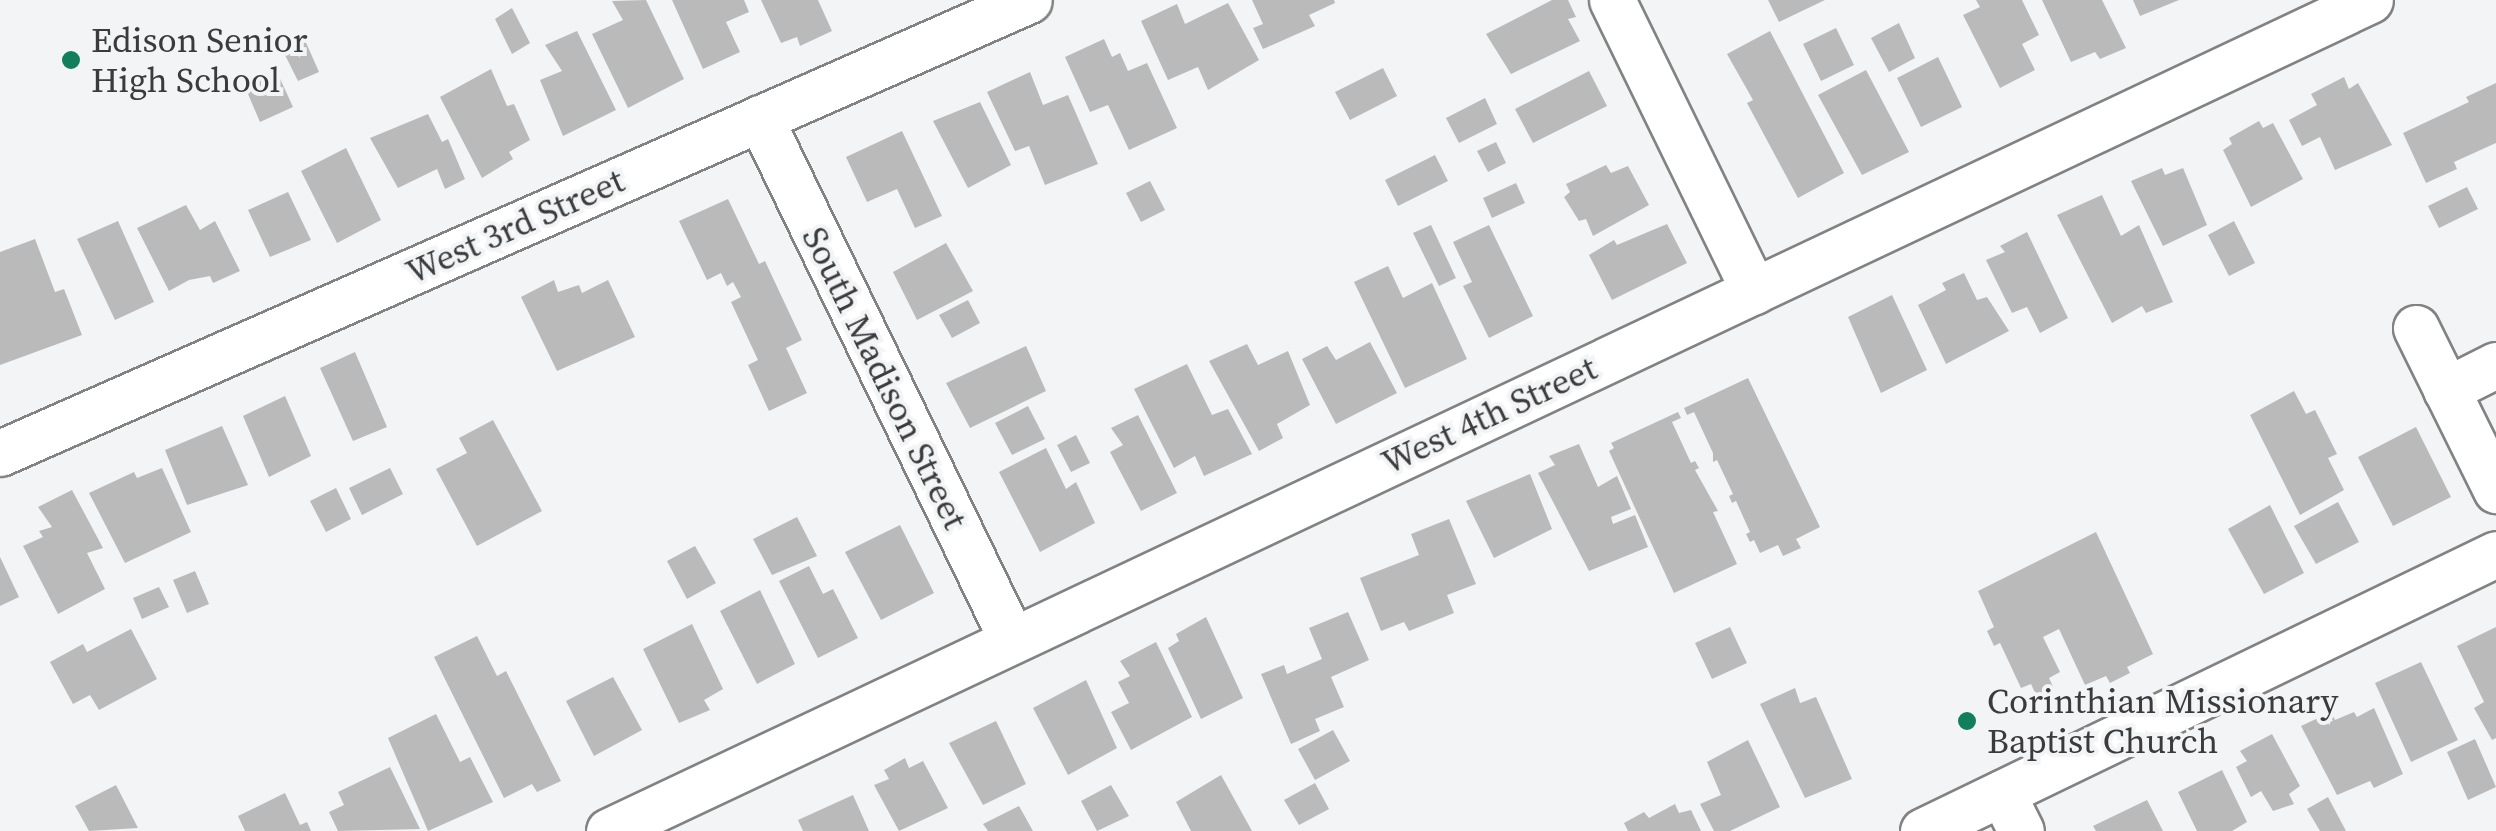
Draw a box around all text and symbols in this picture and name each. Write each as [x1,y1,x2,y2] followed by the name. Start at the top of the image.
[91,19,308,101] place label: Edison Senior High School
[60,49,82,71] marker: Edison Senior High School
[399,159,631,293] street label: West 3rd Street
[794,220,976,536] street label: South Madison Street
[1375,347,1603,483] street label: West 4th Street
[1987,680,2338,762] place label: Corinthian Missionary Baptist Church
[1956,710,1978,732] marker: Corinthian Missionary Baptist Church

